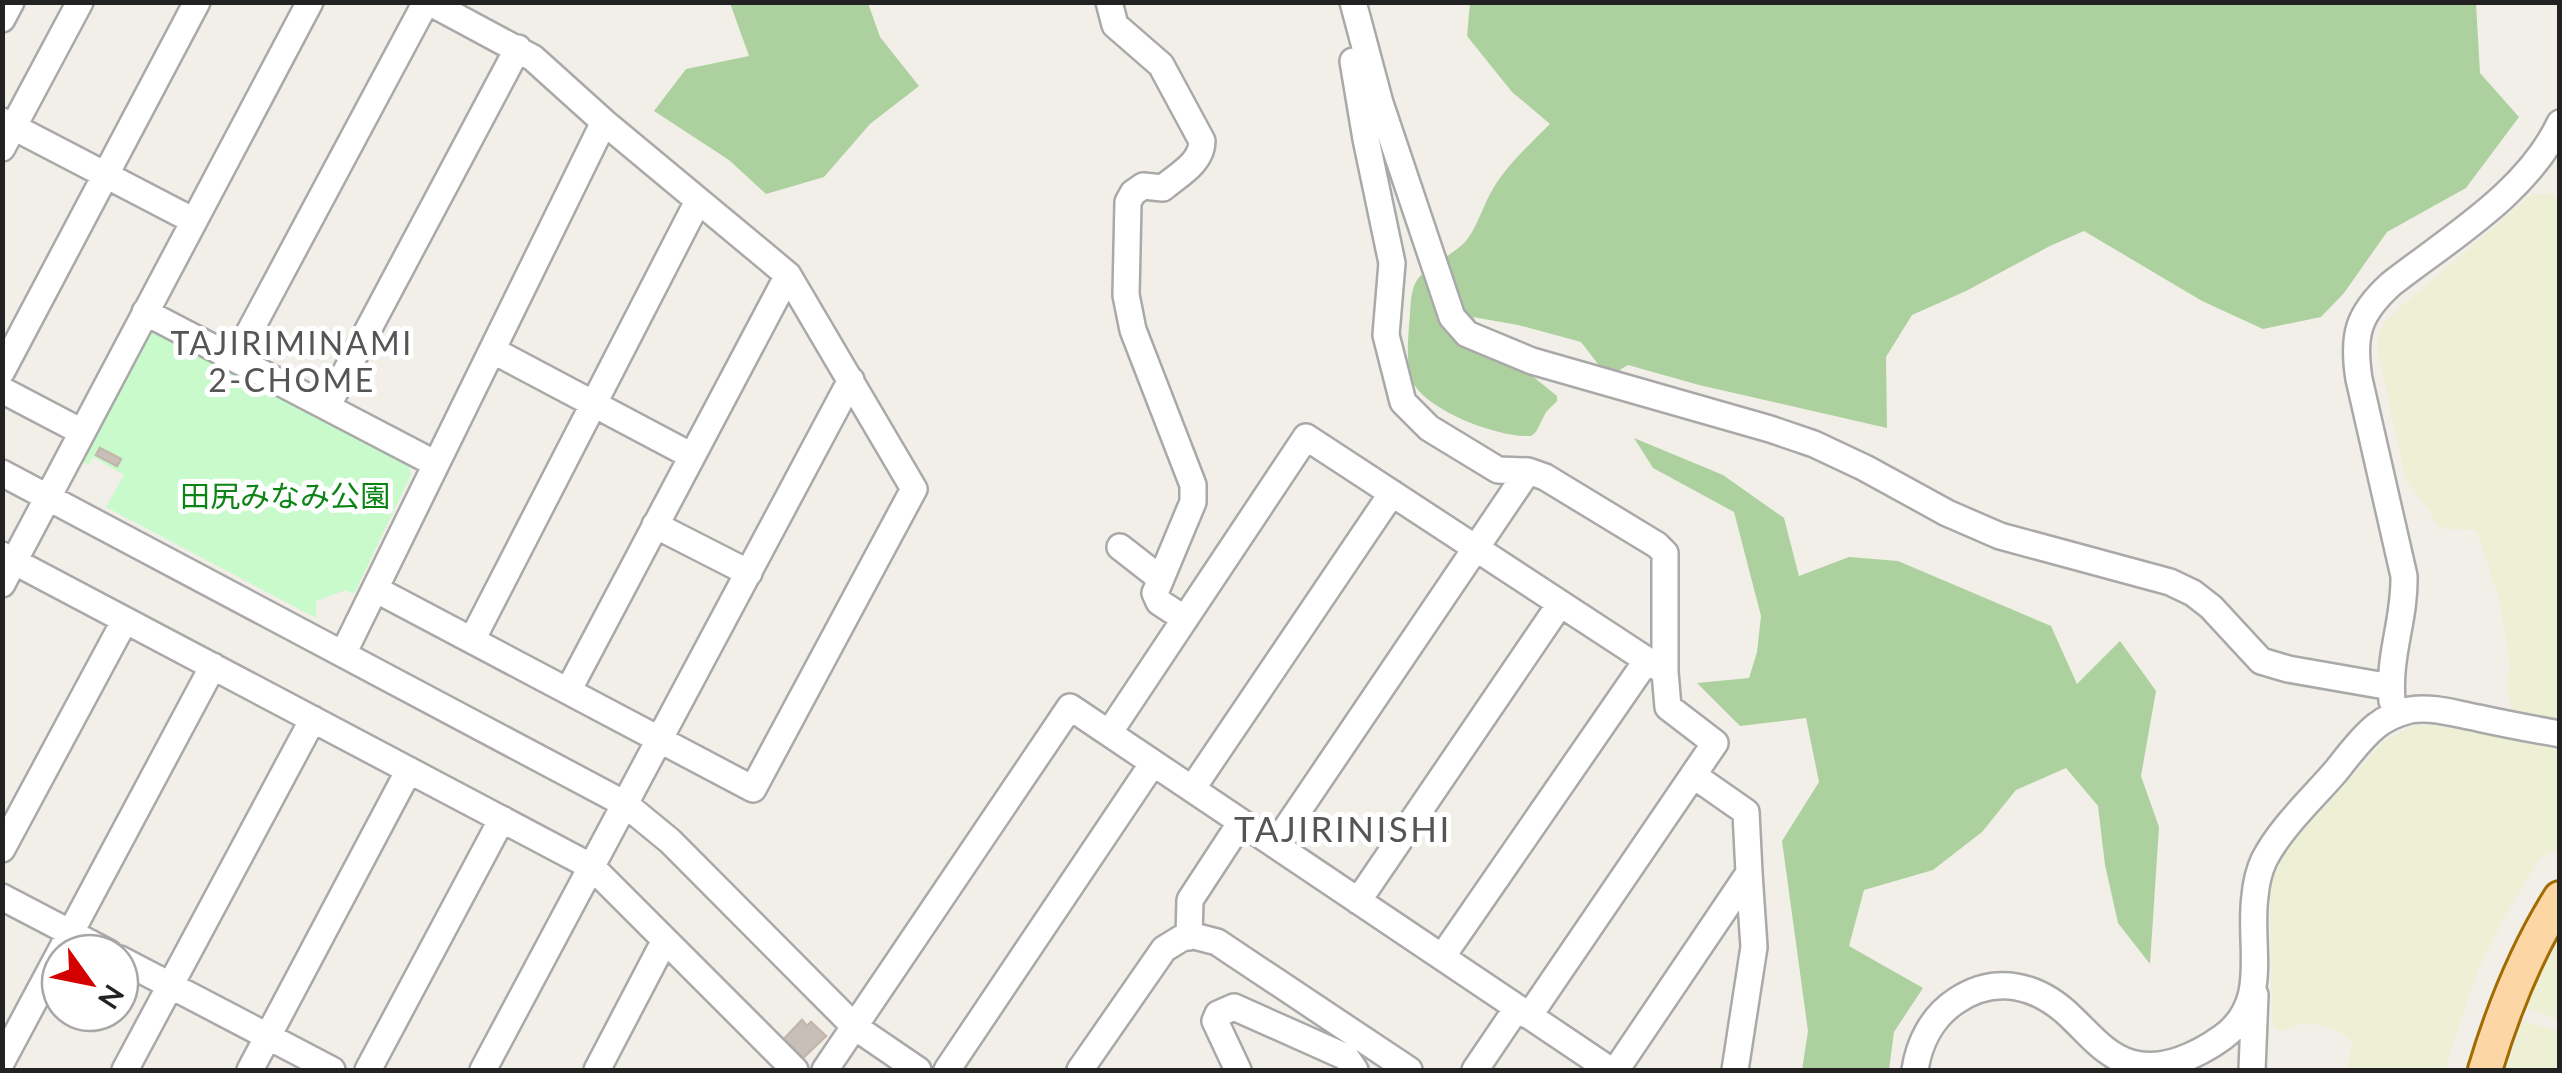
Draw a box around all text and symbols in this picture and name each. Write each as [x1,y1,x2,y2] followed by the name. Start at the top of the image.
[170,323,414,399] district label: TAJIRIMINAMI 2-CHOME
[180,477,390,513] park label: 田尻みなみ公園
[1234,807,1452,849] district label: TAJIRINISHI
[40,933,140,1033] north arrow
[92,979,132,1015] text: N

